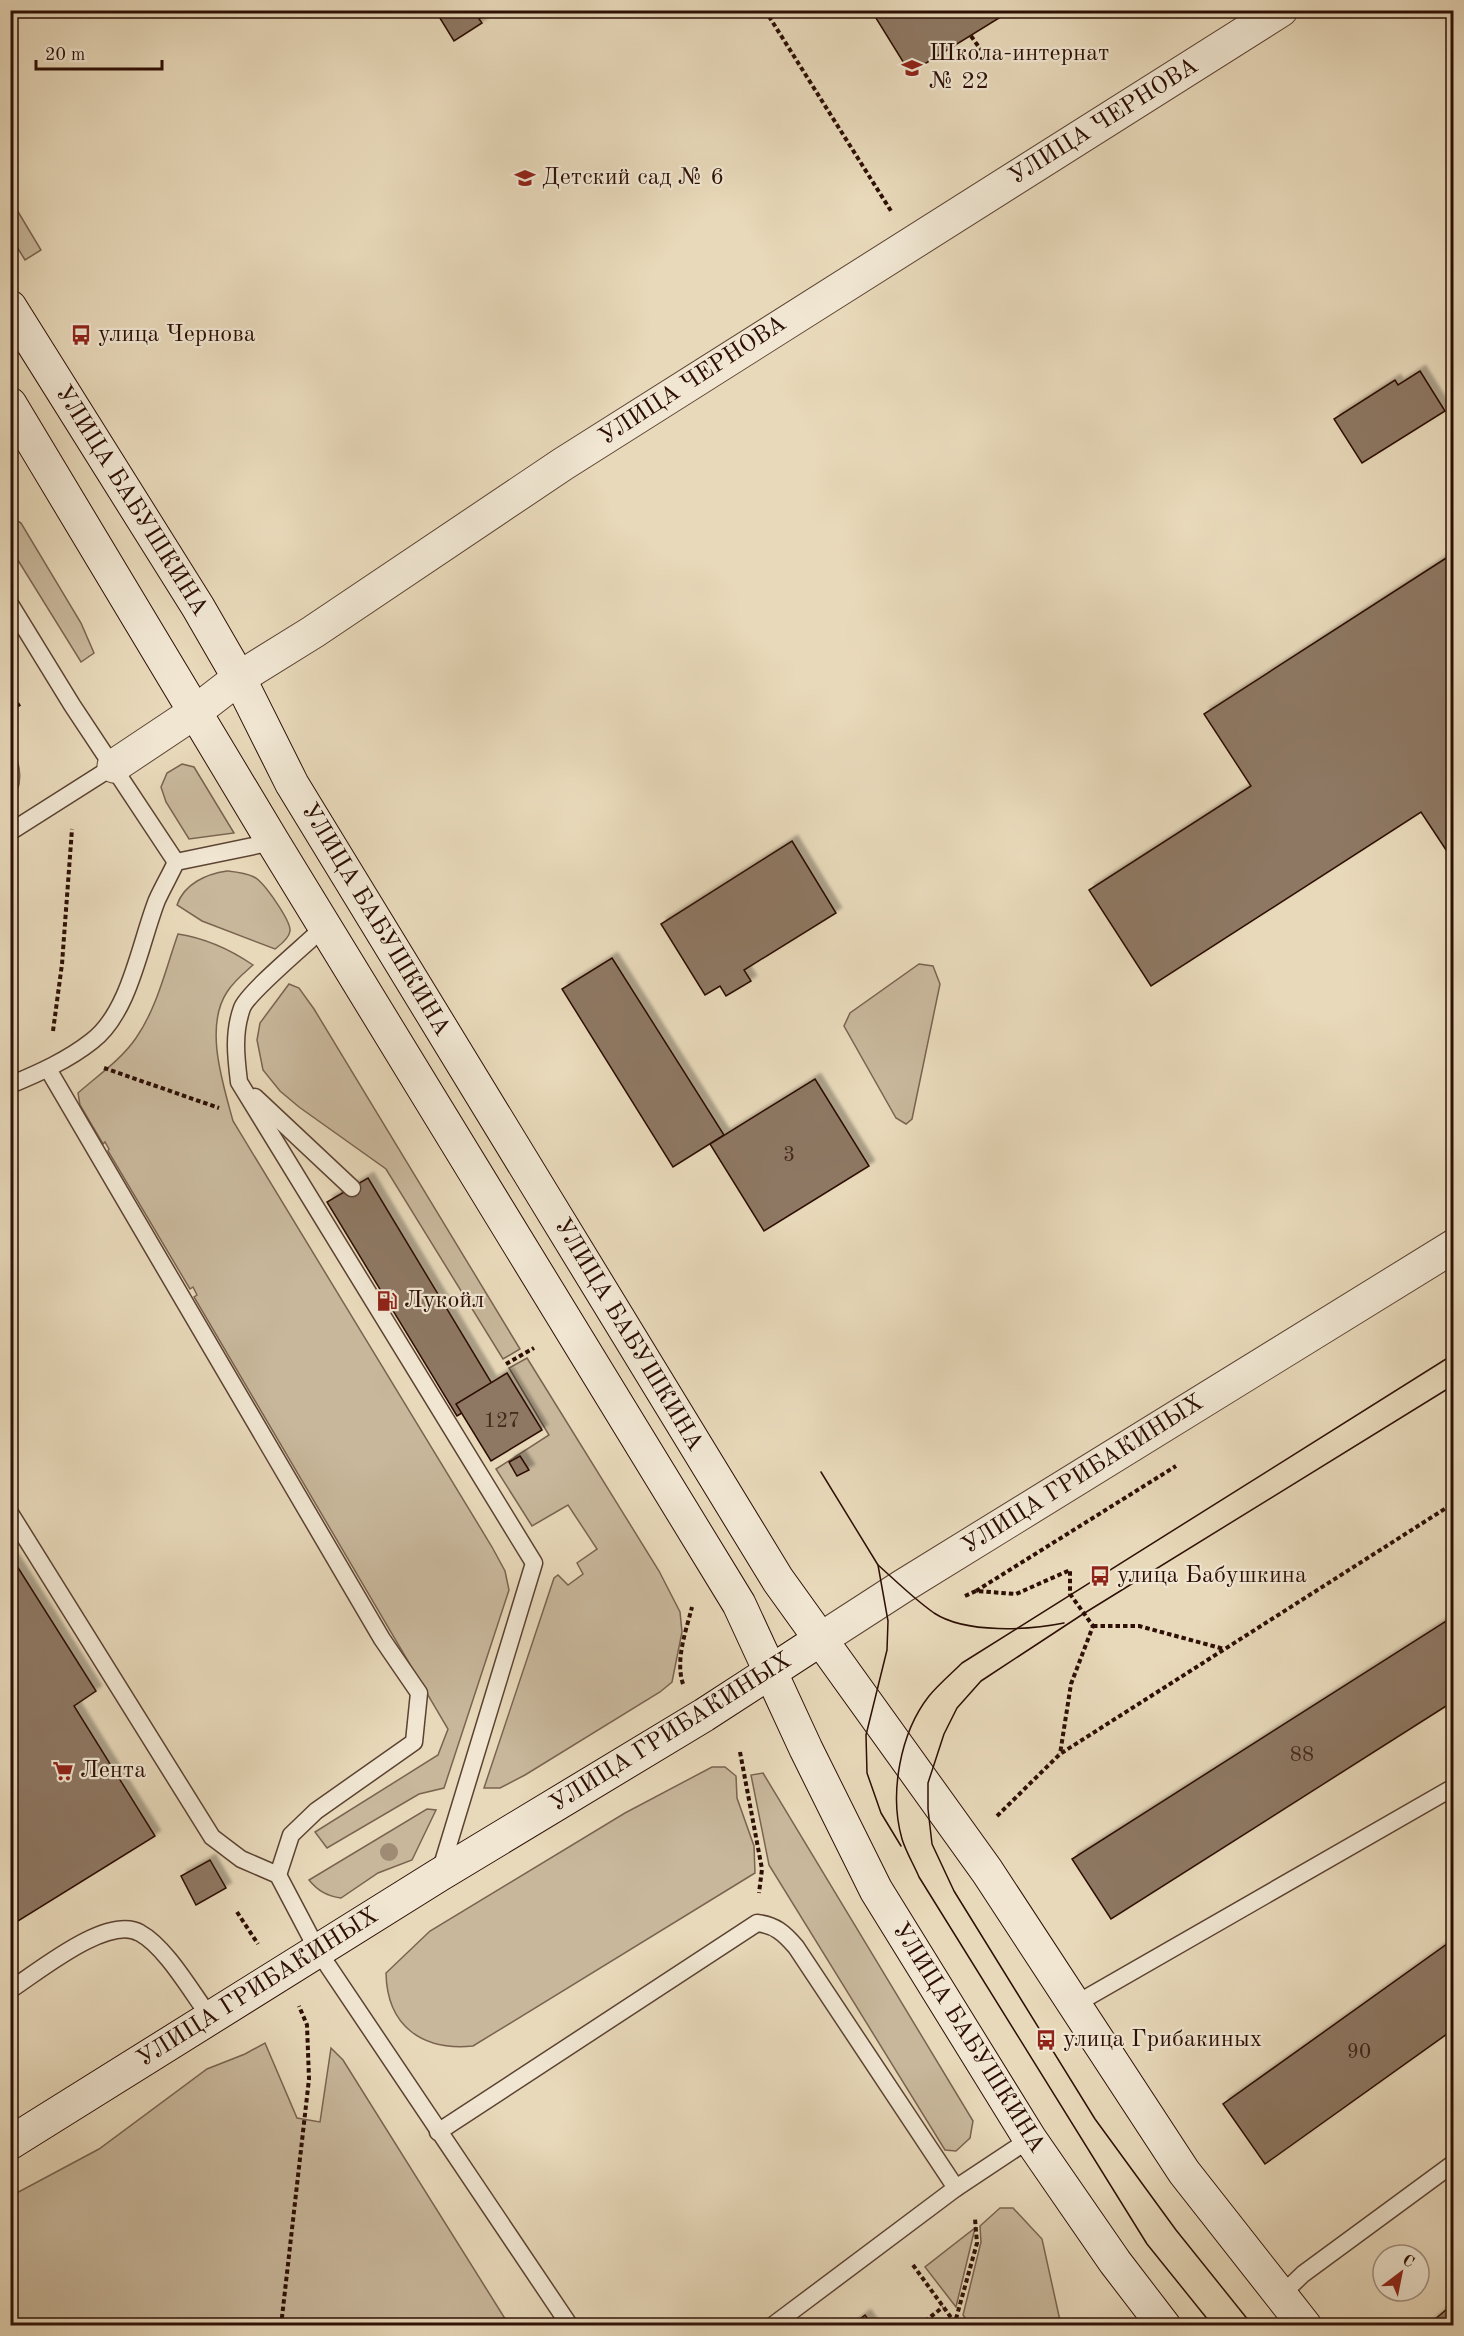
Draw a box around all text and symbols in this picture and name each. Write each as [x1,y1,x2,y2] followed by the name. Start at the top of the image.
[36,33,162,71] scale bar
[929,42,1109,94] place label: Школа-интернат № 22
[45,46,85,64] text: 20 m
[1005,54,1203,190] street label: УЛИЦА ЧЕРНОВА
[900,56,924,80] school or university icon: Школа-интернат № 22
[513,166,537,190] school or university icon: Детский сад № 6
[542,166,724,190] place label: Детский сад № 6
[595,312,791,450] street label: УЛИЦА ЧЕРНОВА
[69,323,93,347] bus stop icon: улица Чернова
[98,323,256,347] place label: улица Чернова
[50,382,212,620] street label: УЛИЦА БАБУШКИНА
[296,800,454,1040] street label: УЛИЦА БАБУШКИНА
[783,1145,795,1166] house number: 3
[549,1215,707,1455] street label: УЛИЦА БАБУШКИНА
[375,1289,399,1313] fuel station icon: Лукойл
[404,1289,484,1313] place label: Лукойл
[958,1391,1208,1559] street label: УЛИЦА ГРИБАКИНЫХ
[484,1411,520,1432] house number: 127
[1088,1564,1112,1588] bus stop icon: улица Бабушкина
[1117,1564,1307,1588] place label: улица Бабушкина
[546,1649,796,1817] street label: УЛИЦА ГРИБАКИНЫХ
[1290,1745,1314,1766] house number: 88
[51,1759,75,1783] supermarket icon: Лента
[80,1759,146,1783] place label: Лента
[133,1904,383,2072] street label: УЛИЦА ГРИБАКИНЫХ
[887,1919,1049,2157] street label: УЛИЦА БАБУШКИНА
[1034,2028,1058,2052] bus stop icon: улица Грибакиных
[1063,2028,1262,2052] place label: улица Грибакиных
[1347,2042,1371,2063] house number: 90
[1371,2243,1431,2303] north arrow
[1399,2252,1417,2272] text: С

